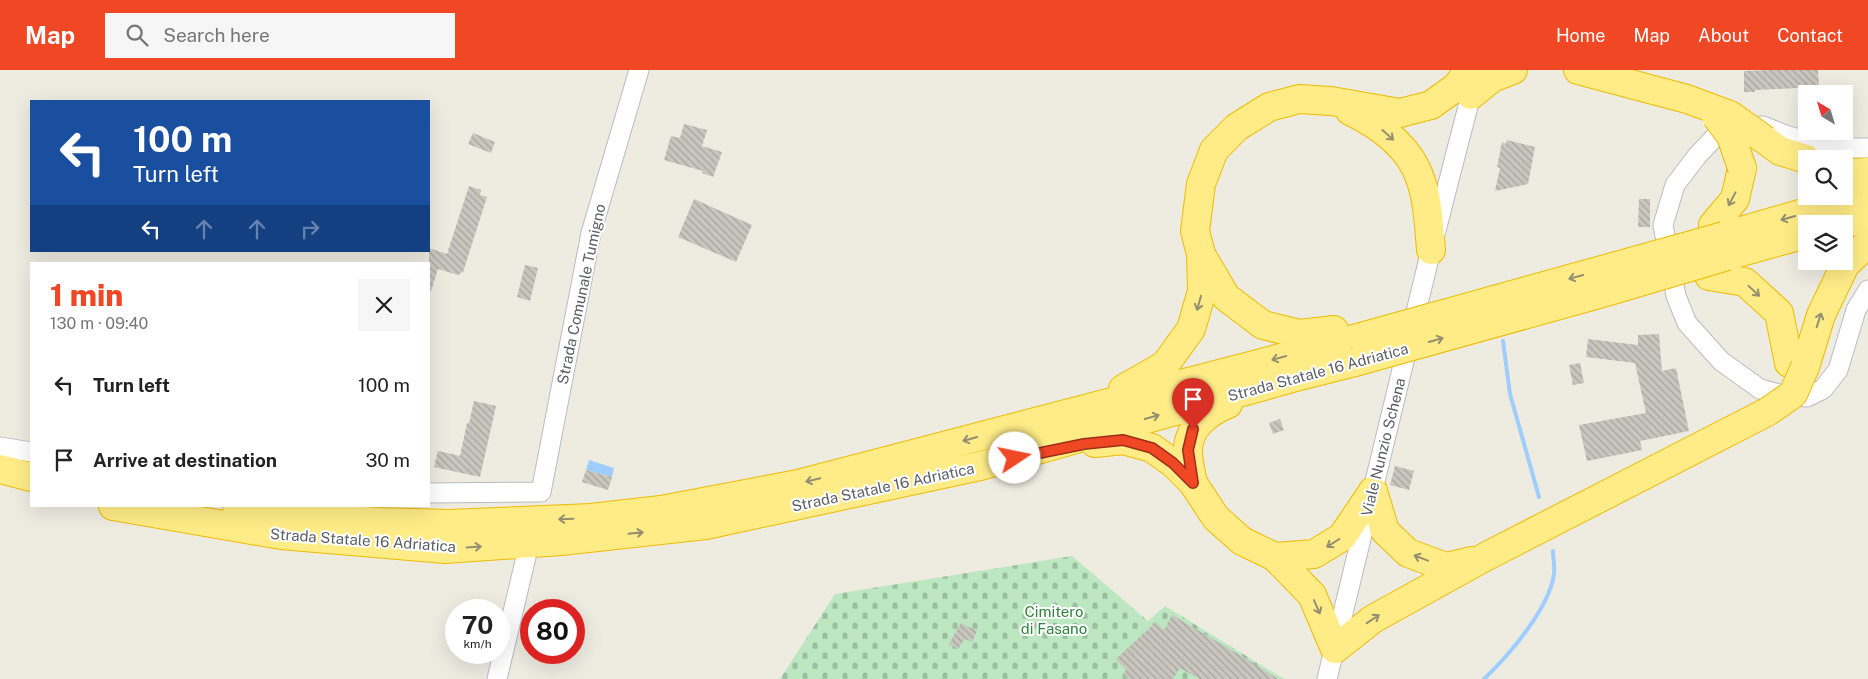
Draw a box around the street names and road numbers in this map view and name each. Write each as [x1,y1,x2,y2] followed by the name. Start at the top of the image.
[554,202,608,386] street label: Strada Comunale Tumigno
[1226,340,1410,404] street label: Strada Statale 16 Adriatica
[1358,376,1408,518] street label: Viale Nunzio Schena
[790,459,976,515] street label: Strada Statale 16 Adriatica
[270,525,456,555] street label: Strada Statale 16 Adriatica

